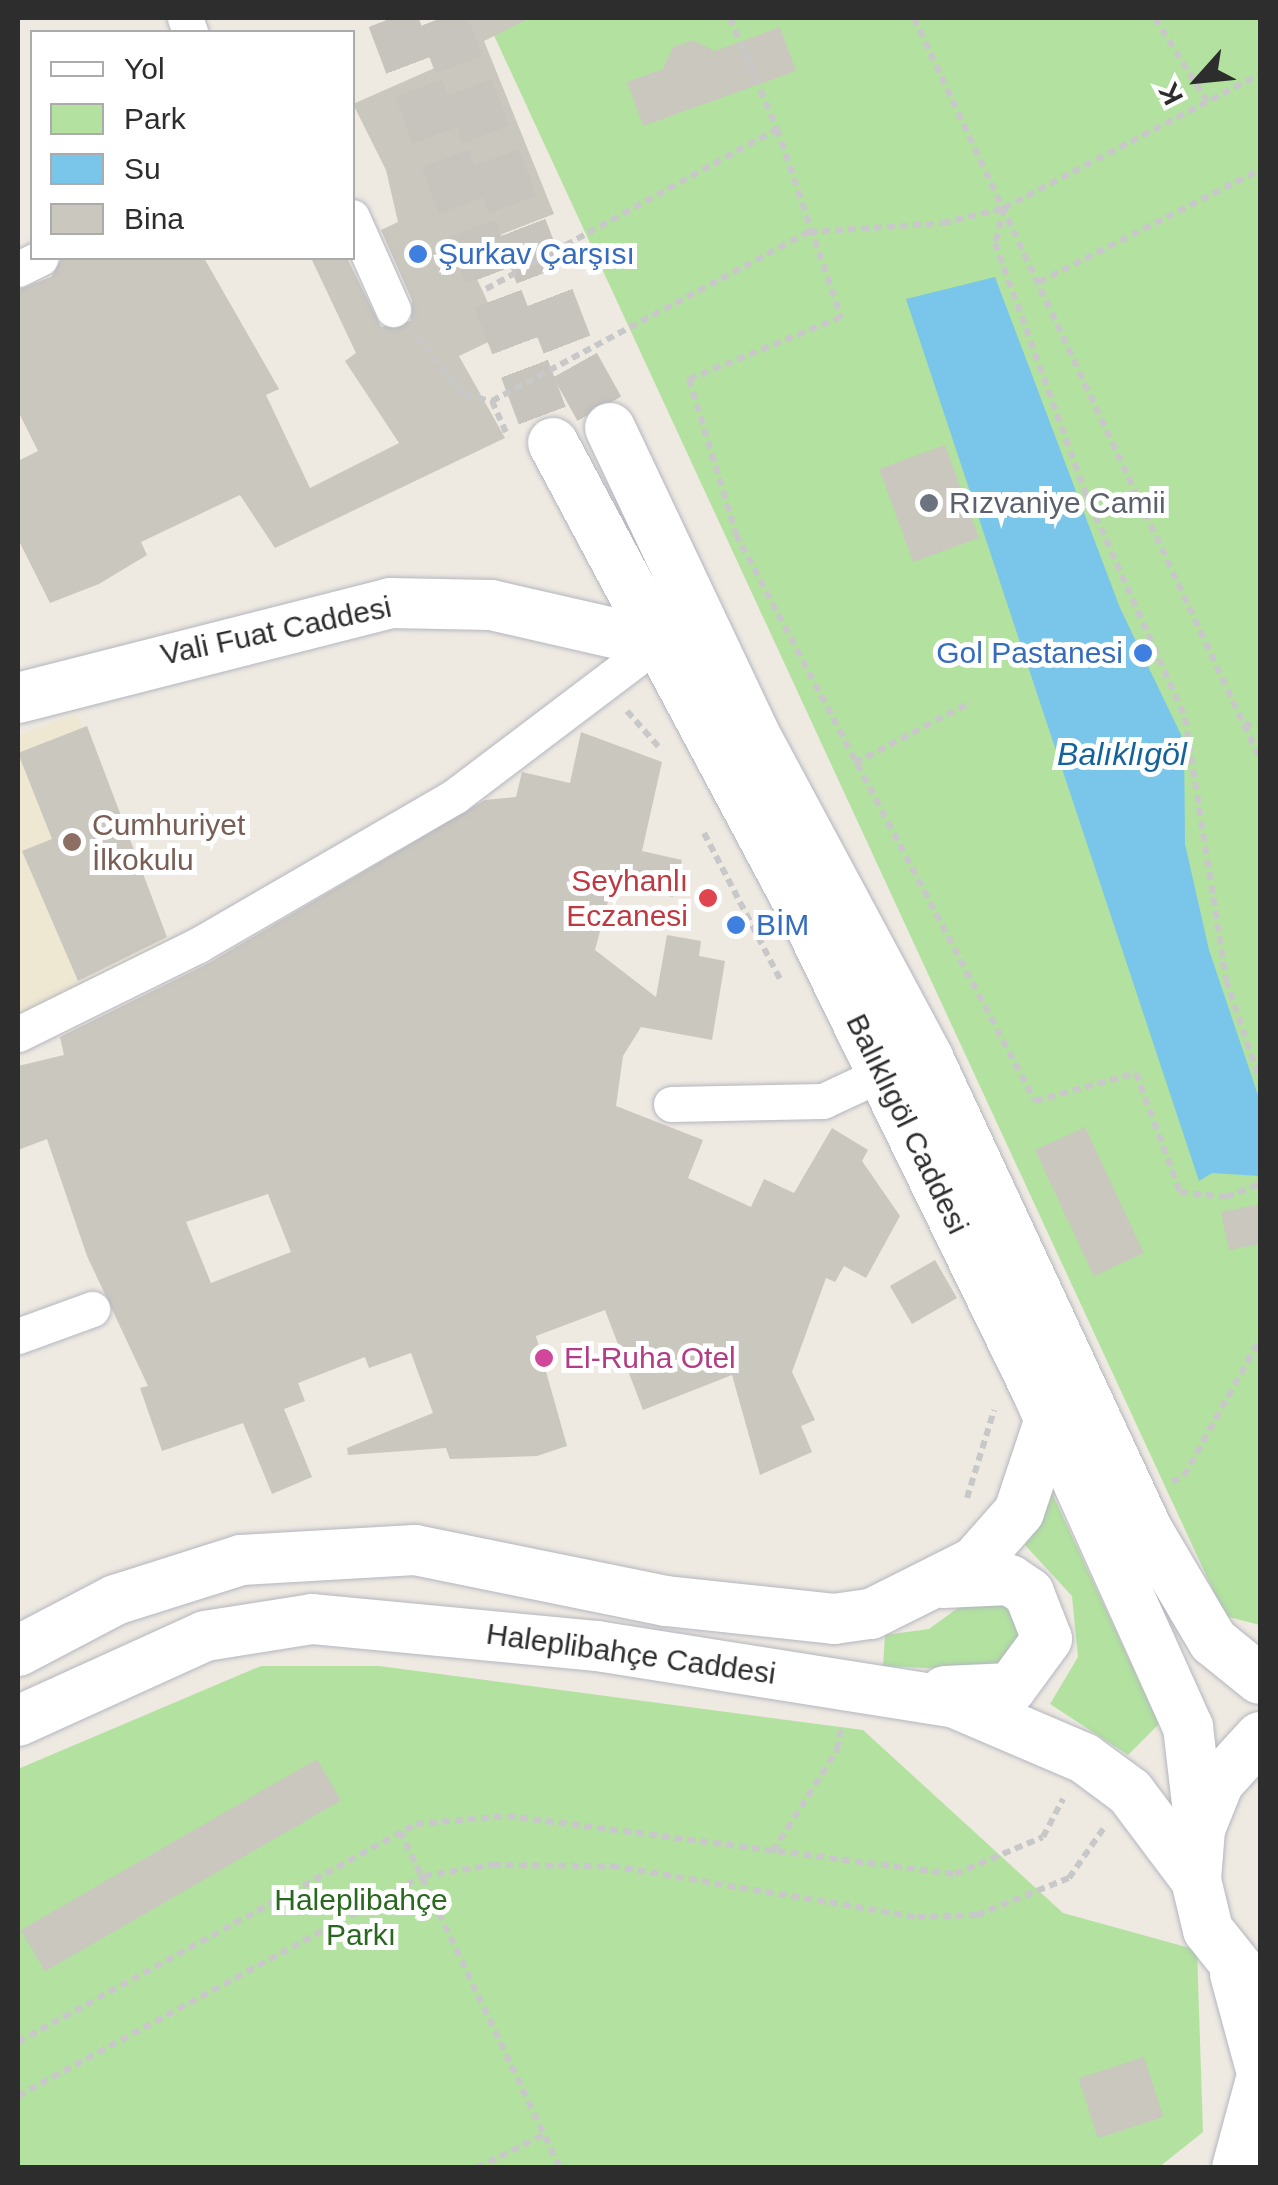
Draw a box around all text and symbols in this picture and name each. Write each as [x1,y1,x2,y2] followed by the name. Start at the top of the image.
[30,30,355,260] legend
[1148,30,1248,130] north arrow
[124,52,165,85] text: Yol
[1152,78,1189,110] text: K
[124,102,186,135] text: Park
[124,152,161,185] text: Su
[124,202,184,235] text: Bina
[438,236,635,272] place label: Şurkav Çarşısı
[407,243,429,265] marker: Şurkav Çarşısı
[949,485,1166,521] place label: Rızvaniye Camii
[918,492,940,514] marker: Rızvaniye Camii
[158,589,394,673] street label: Vali Fuat Caddesi
[936,635,1123,671] place label: Gol Pastanesi
[1132,642,1154,664] marker: Gol Pastanesi
[1057,735,1187,773] water label: Balıklıgöl
[92,807,245,878] place label: Cumhuriyet İlkokulu
[61,831,83,853] marker: Cumhuriyet İlkokulu
[566,863,688,934] place label: Seyhanlı Eczanesi
[697,887,719,909] marker: Seyhanlı Eczanesi
[756,907,809,943] place label: BİM
[725,914,747,936] marker: BİM
[838,1008,976,1240] street label: Balıklıgöl Caddesi
[564,1340,736,1376] place label: El-Ruha Otel
[533,1347,555,1369] marker: El-Ruha Otel
[484,1616,778,1692] street label: Haleplibahçe Caddesi
[274,1882,448,1952] park label: Haleplibahçe Parkı

